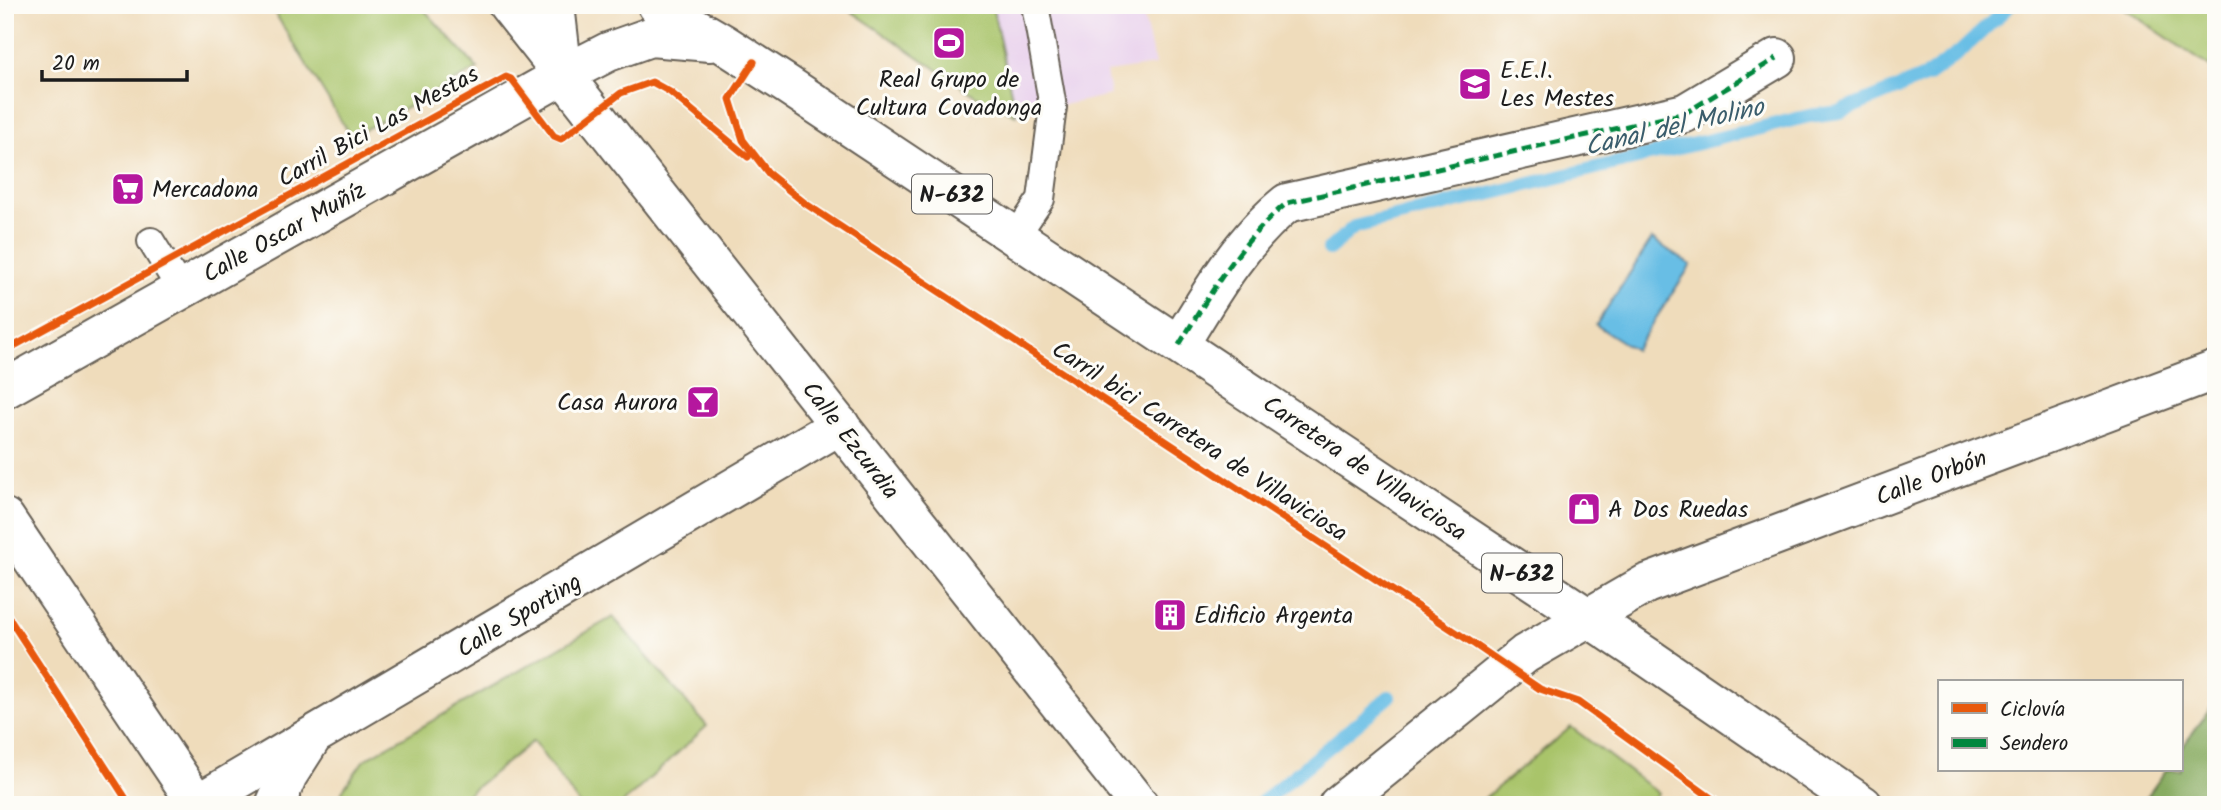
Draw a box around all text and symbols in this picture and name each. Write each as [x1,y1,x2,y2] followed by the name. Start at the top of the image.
[930,24,968,62] sports icon: Real Grupo de Cultura Covadonga
[42,38,187,82] scale bar
[52,48,100,81] text: 20 m
[1500,52,1614,119] place label: E.E.I. Les Mestes
[271,56,486,199] street label: Carril Bici Las Mestas
[856,61,1042,128] place label: Real Grupo de Cultura Covadonga
[1456,65,1494,103] school or university icon: E.E.I. Les Mestes
[1581,86,1770,169] water label: Canal del Molino
[109,170,147,208] supermarket icon: Mercadona
[152,171,259,210] place label: Mercadona
[196,172,374,294] street label: Calle Oscar Muñíz
[912,174,992,214] road number: N-632
[1043,331,1355,553] street label: Carril bici Carretera de Villaviciosa
[791,373,909,509] street label: Calle Ezcurdia
[684,383,722,421] bar icon: Casa Aurora
[557,384,678,423] place label: Casa Aurora
[1254,386,1474,552] street label: Carretera de Villaviciosa
[1870,439,1993,518] street label: Calle Orbón
[1565,490,1603,528] shop icon: A Dos Ruedas
[1608,491,1748,530] place label: A Dos Ruedas
[1482,554,1562,593] road number: N-632
[450,564,590,669] street label: Calle Sporting
[1151,596,1189,634] building icon: Edificio Argenta
[1194,597,1353,636] place label: Edificio Argenta
[1938,680,2182,772] legend
[2000,694,2065,727] text: Ciclovía
[2000,728,2068,761] text: Sendero

